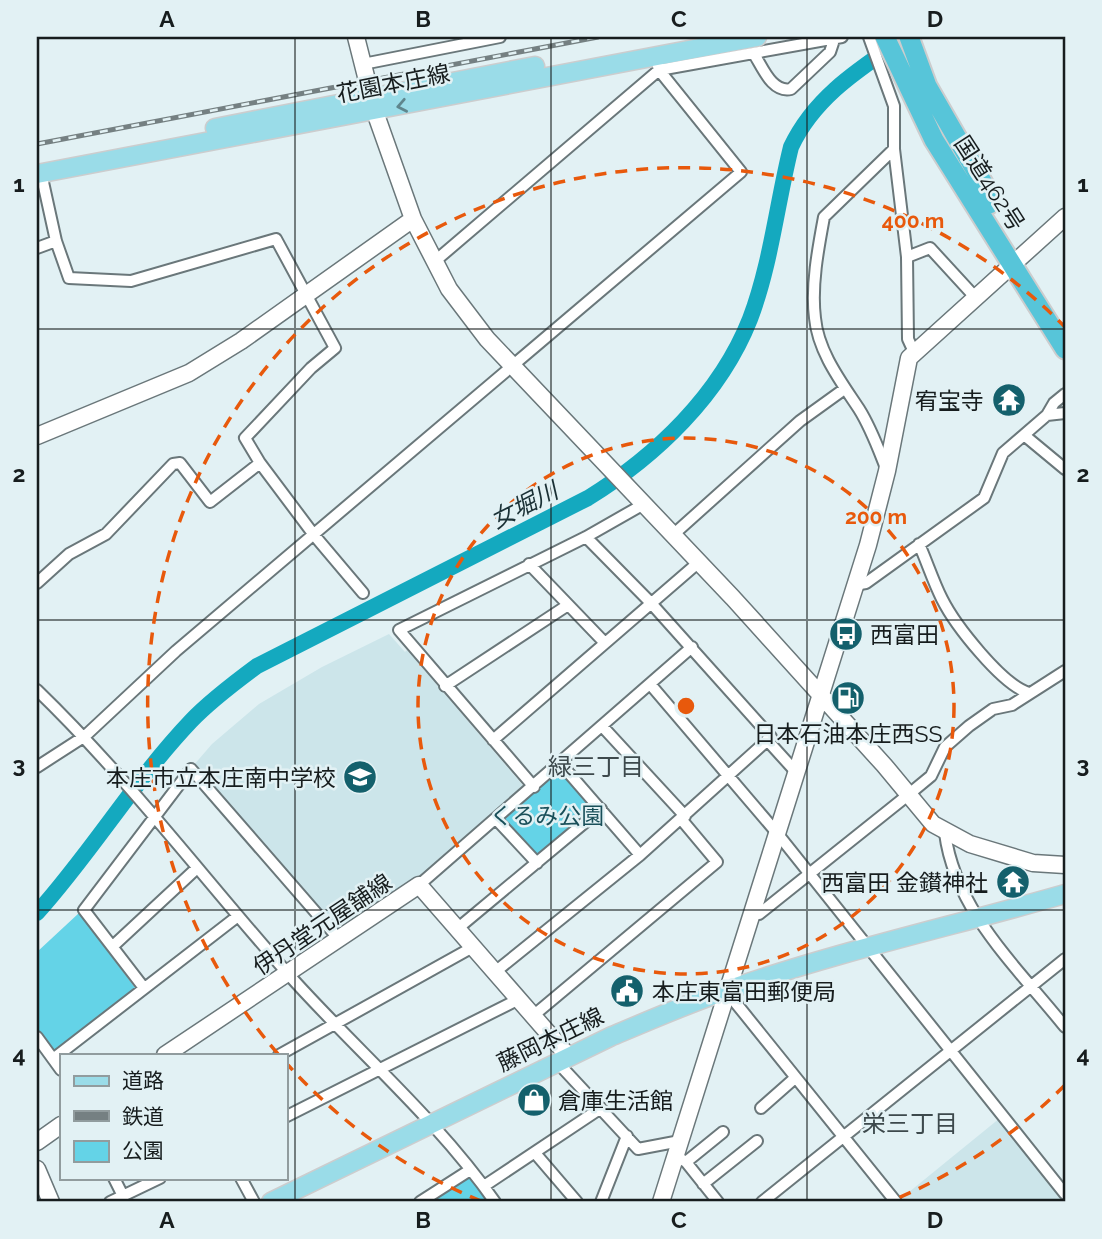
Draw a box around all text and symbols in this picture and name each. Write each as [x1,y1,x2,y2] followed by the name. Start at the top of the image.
[159,5,175,32] text: A
[415,5,431,32] text: B
[671,5,687,32] text: C
[927,5,943,32] text: D
[334,59,452,107] street label: 花園本庄線
[396,98,408,113] one-way arrow
[949,131,1031,235] street label: 国道462号
[13,170,25,197] text: 1
[1077,170,1089,197] text: 1
[882,208,944,233] text: 400 m
[990,381,1028,419] temple icon: 宥宝寺
[915,387,984,414] place label: 宥宝寺
[13,460,25,487] text: 2
[1077,460,1089,487] text: 2
[485,474,565,534] water label: 女堀川
[845,504,907,529] text: 200 m
[827,615,865,653] bus stop icon: 西富田
[870,621,939,648] place label: 西富田
[829,679,867,717] fuel station icon: 日本石油本庄西SS
[674,694,698,718] centre of rings
[754,720,942,747] place label: 日本石油本庄西SS
[13,751,25,778] text: 3
[1077,751,1089,778] text: 3
[548,752,644,781] district label: 緑三丁目
[341,758,379,796] school or university icon: 本庄市立本庄南中学校
[106,764,336,791] place label: 本庄市立本庄南中学校
[490,802,604,829] park label: くるみ公園
[994,863,1032,901] temple icon: 西富田 金鑚神社
[248,868,396,980] street label: 伊丹堂元屋舗線
[821,869,988,896] place label: 西富田 金鑚神社
[608,972,646,1010] public building icon: 本庄東富田郵便局
[652,978,836,1005] place label: 本庄東富田郵便局
[492,1002,608,1076] street label: 藤岡本庄線
[12,1041,26,1068] text: 4
[1076,1041,1090,1068] text: 4
[60,1054,287,1180] legend
[122,1068,164,1093] text: 道路
[515,1081,553,1119] shop icon: 倉庫生活館
[558,1087,673,1114] place label: 倉庫生活館
[122,1104,164,1129] text: 鉄道
[862,1109,958,1138] district label: 栄三丁目
[122,1138,164,1163] text: 公園
[159,1206,175,1233] text: A
[415,1206,431,1233] text: B
[671,1206,687,1233] text: C
[927,1206,943,1233] text: D

